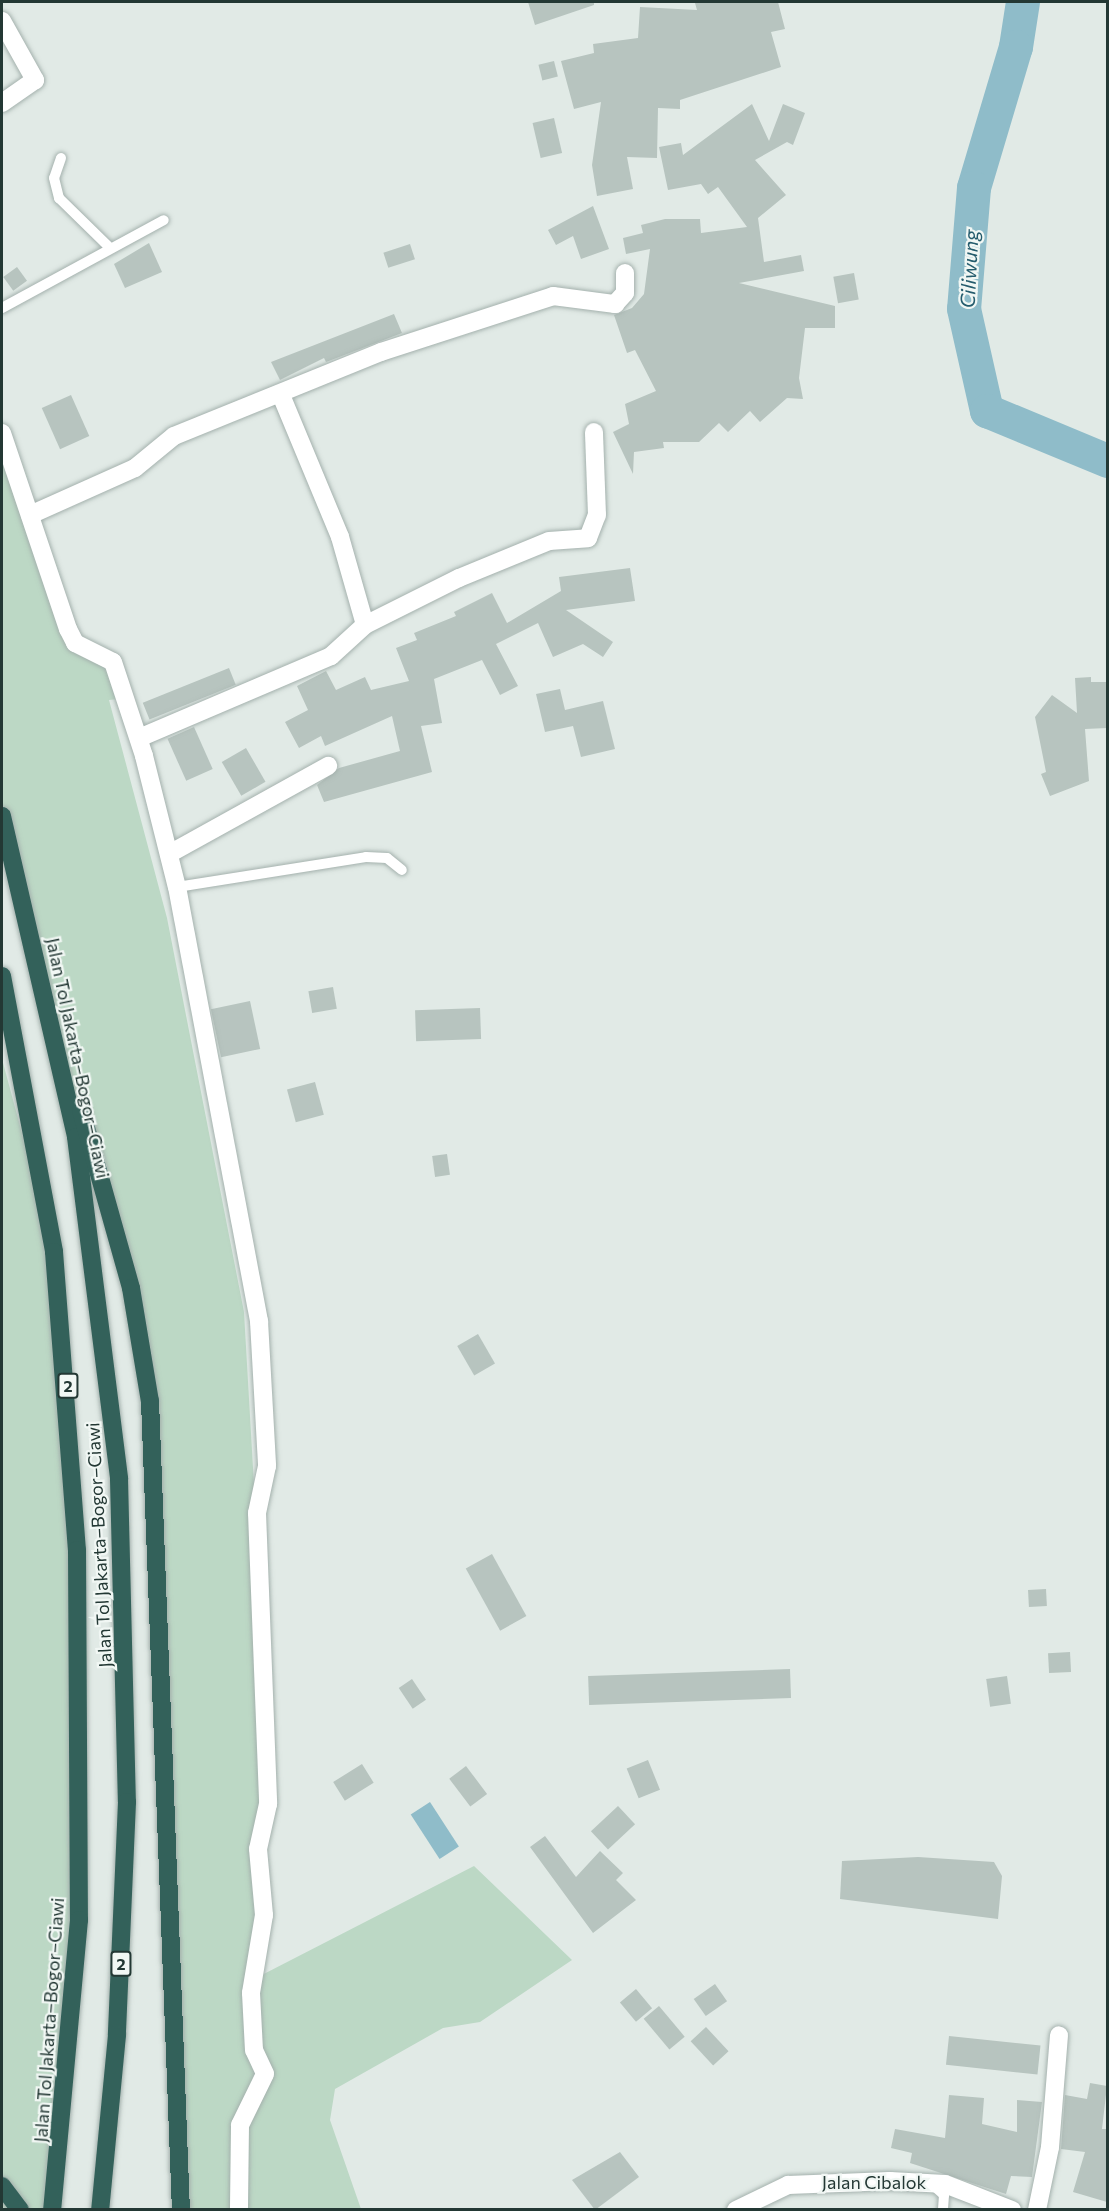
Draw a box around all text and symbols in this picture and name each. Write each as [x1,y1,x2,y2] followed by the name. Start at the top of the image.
[955,229,983,309] water label: Ciliwung
[42,936,114,1180] street label: Jalan Tol Jakarta–Bogor–Ciawi
[56,1373,80,1399] road number: 2
[82,1422,116,1668] street label: Jalan Tol Jakarta–Bogor–Ciawi
[30,1897,68,2143] street label: Jalan Tol Jakarta–Bogor–Ciawi
[109,1951,133,1977] road number: 2
[822,2171,926,2193] street label: Jalan Cibalok

